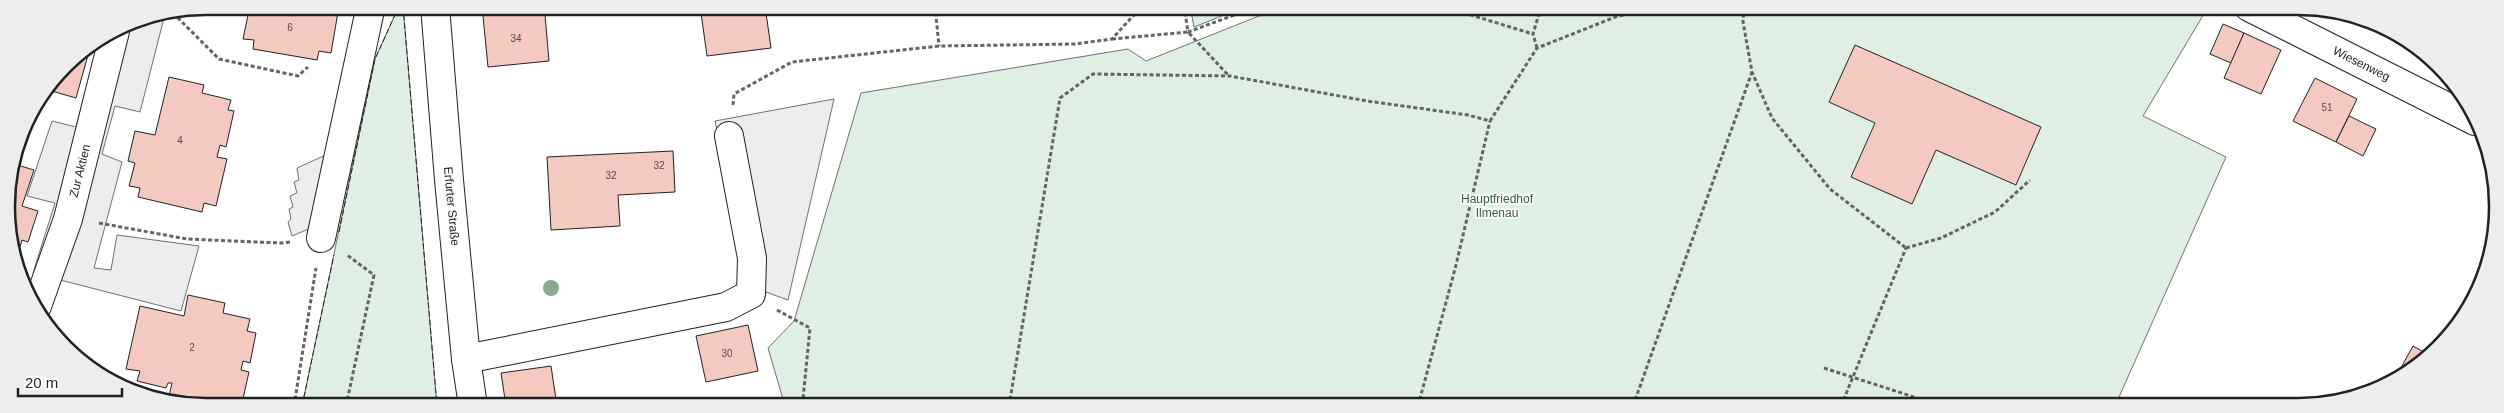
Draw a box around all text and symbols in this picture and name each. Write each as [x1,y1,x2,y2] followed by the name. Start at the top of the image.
[287,22,293,33] house number: 6
[510,33,522,44] house number: 34
[2331,44,2392,84] street label: Wiesenweg
[2321,102,2333,113] house number: 51
[177,135,183,146] house number: 4
[67,143,93,199] street label: Zur Aktien
[653,160,665,171] house number: 32
[441,166,462,247] street label: Erfurter Straße
[605,170,617,181] house number: 32
[1461,192,1534,220] park label: Hauptfriedhof Ilmenau
[189,342,195,353] house number: 2
[721,348,733,359] house number: 30
[18,366,121,398] scale bar
[25,374,58,391] text: 20 m

